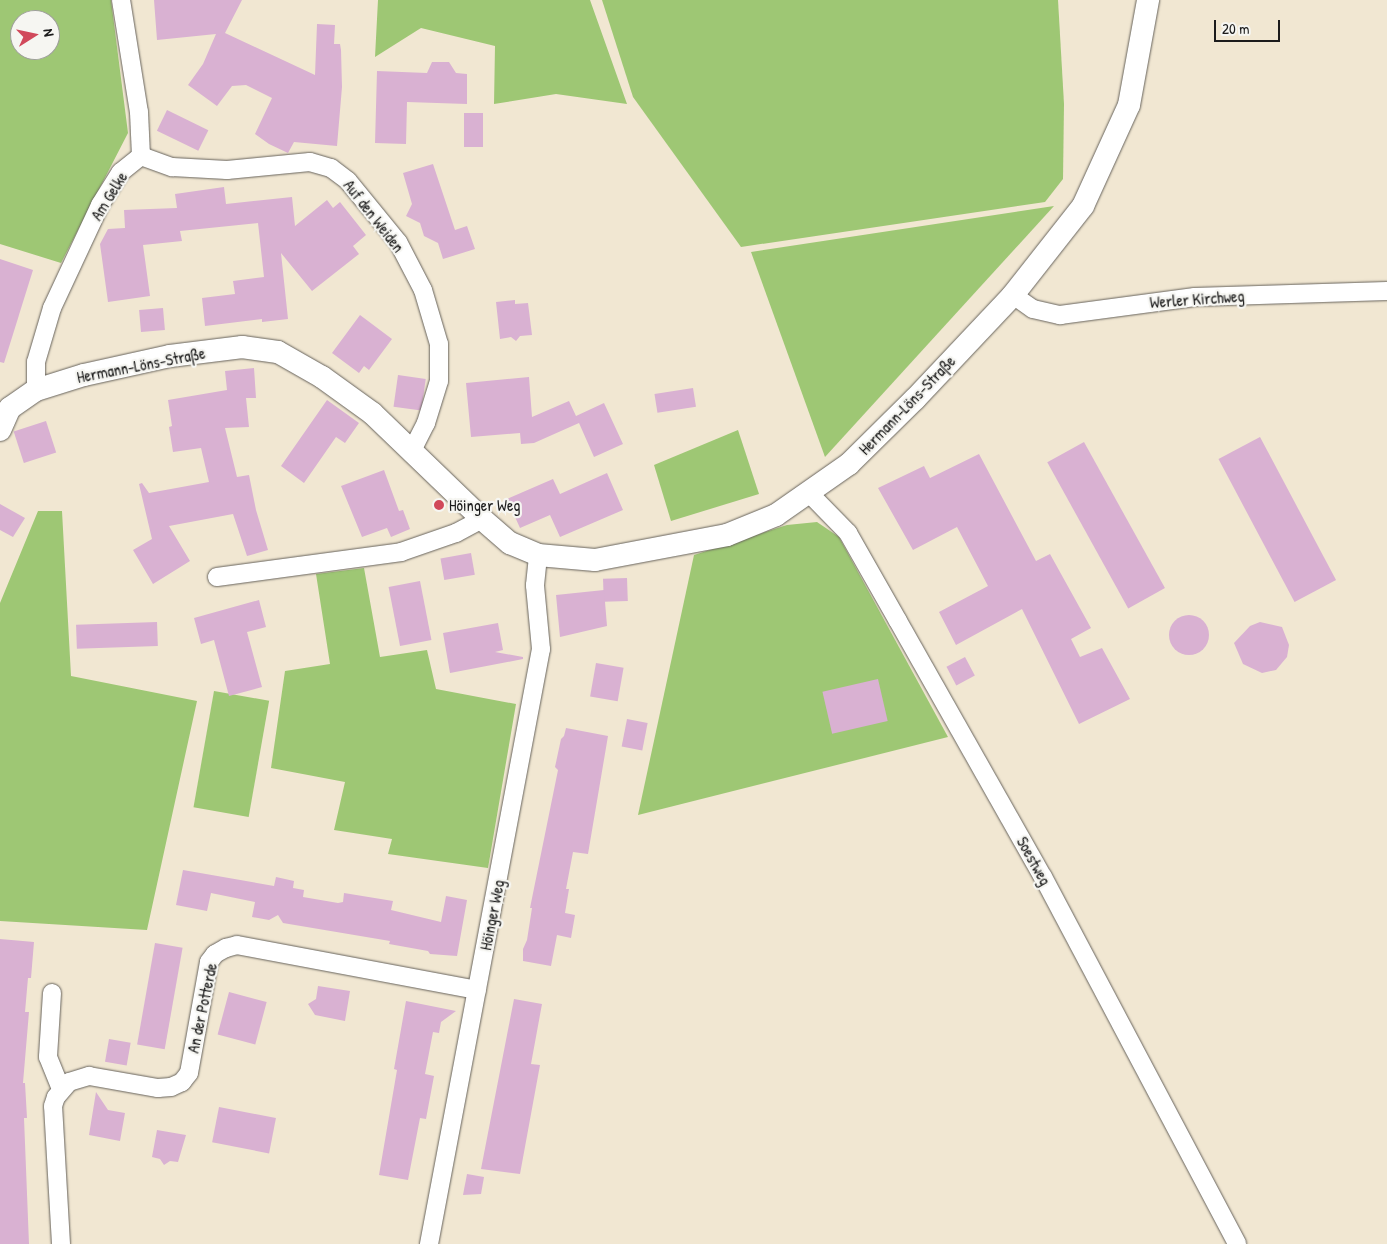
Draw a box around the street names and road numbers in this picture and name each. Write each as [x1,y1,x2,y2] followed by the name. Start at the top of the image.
[87,168,131,224] street label: Am Gelke
[340,176,408,256] street label: Auf den Weiden
[1149,286,1245,312] street label: Werler Kirchweg
[75,343,207,387] street label: Hermann-Löns-Straße
[855,351,959,459] street label: Hermann-Löns-Straße
[1013,833,1055,889] street label: Soestweg
[476,878,508,952] street label: Höinger Weg
[183,961,221,1055] street label: An der Potterde

